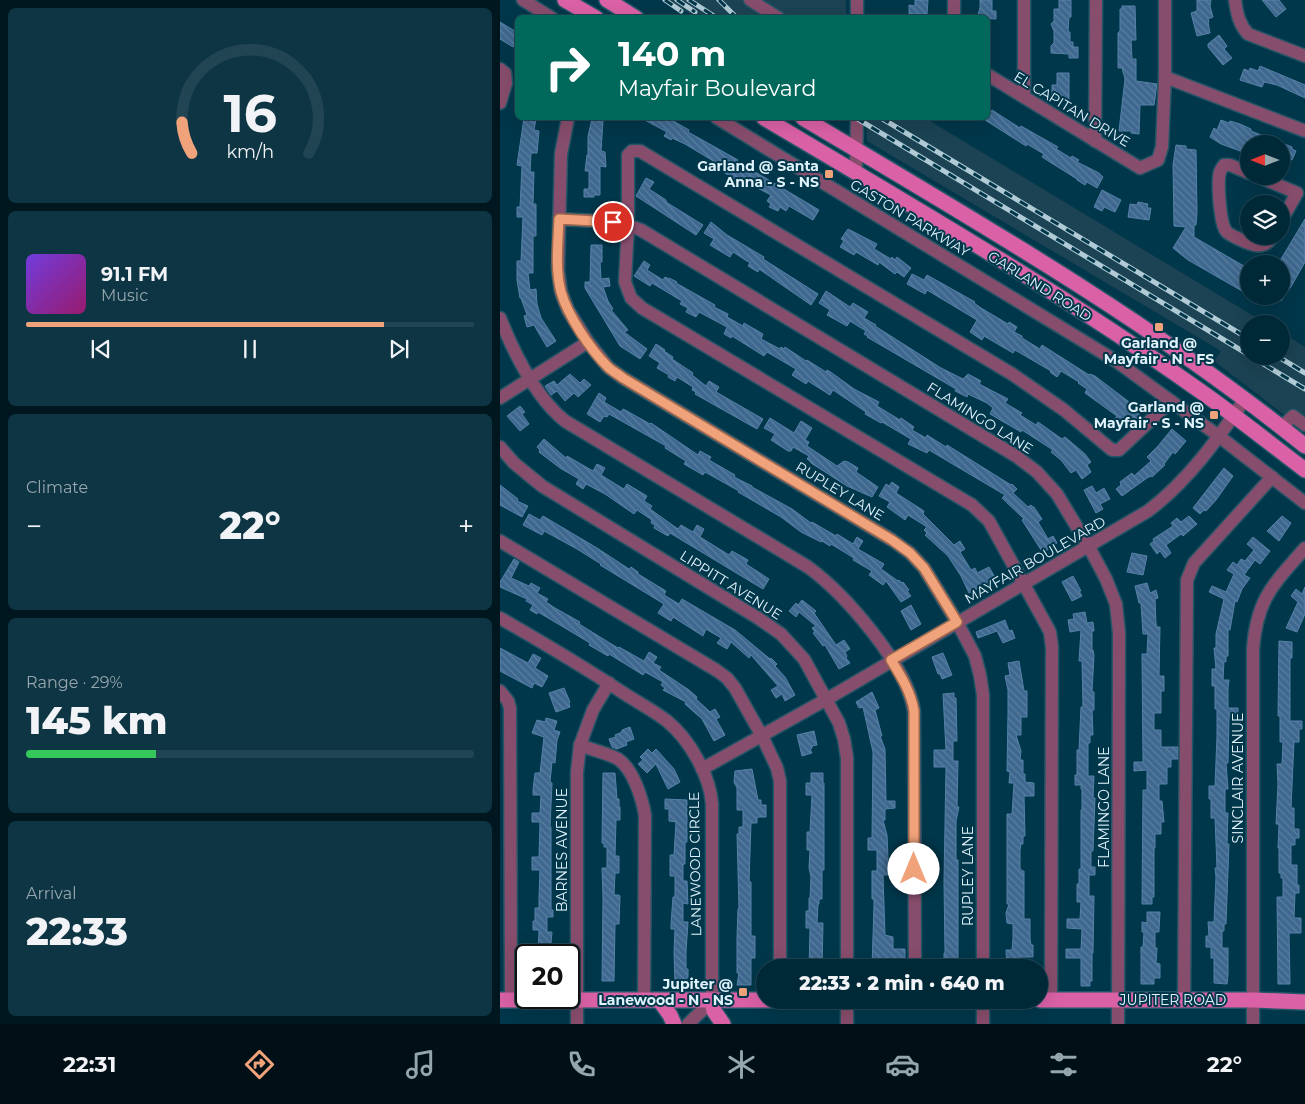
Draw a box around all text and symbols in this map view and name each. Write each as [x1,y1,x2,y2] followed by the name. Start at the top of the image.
[618,32,726,75] text: 140 m
[535,35,600,100] icon: right
[1011,67,1133,151] street label: EL CAPITAN DRIVE
[618,75,816,102] text: Mayfair Boulevard
[223,82,277,145] text: 16
[1240,135,1290,185] north arrow
[1240,135,1290,365] map controls
[226,141,274,162] text: km/h
[697,157,819,191] place label: Garland @ Santa Anna - S - NS
[823,168,835,180] marker: Garland @ Santa Anna - S - NS
[847,175,973,261] street label: GASTON PARKWAY
[1240,195,1290,245] button: layers
[592,201,634,243] pin
[599,208,627,236] icon: arrive
[985,247,1095,325] street label: GARLAND ROAD
[1240,255,1290,305] button: +
[101,263,168,286] text: 91.1 FM
[101,286,148,305] text: Music
[1240,315,1290,365] button: −
[1153,321,1165,333] marker: Garland @ Mayfair - N - FS
[1104,334,1214,368] place label: Garland @ Mayfair - N - FS
[87,335,115,363] icon: previous
[236,335,264,363] icon: pause
[385,335,413,363] icon: next
[924,378,1036,458] street label: FLAMINGO LANE
[1094,398,1204,432] place label: Garland @ Mayfair - S - NS
[1208,409,1220,421] marker: Garland @ Mayfair - S - NS
[792,457,888,525] street label: RUPLEY LANE
[26,478,88,497] text: Climate
[219,502,281,549] text: 22°
[26,509,42,543] text: −
[458,509,474,543] text: +
[961,512,1109,608] street label: MAYFAIR BOULEVARD
[677,546,785,624] street label: LIPPITT AVENUE
[26,673,123,692] text: Range · 29%
[26,697,167,744] text: 145 km
[1229,713,1247,843] street label: SINCLAIR AVENUE
[1095,746,1113,868] street label: FLAMINGO LANE
[553,788,571,912] street label: BARNES AVENUE
[685,792,705,936] street label: LANEWOOD CIRCLE
[959,826,977,926] street label: RUPLEY LANE
[887,842,939,894] position arrow
[26,884,76,903] text: Arrival
[26,908,128,955] text: 22:33
[515,944,580,1009] speed limit sign: 20
[799,972,1005,995] text: 22:33 · 2 min · 640 m
[598,975,733,1009] place label: Jupiter @ Lanewood - N - NS
[737,986,749,998] marker: Jupiter @ Lanewood - N - NS
[1119,991,1226,1009] street label: JUPITER ROAD
[242,1047,277,1082] icon: directions
[403,1047,438,1082] icon: music
[564,1047,599,1082] icon: phone
[724,1047,759,1082] icon: climate
[885,1047,920,1082] icon: car
[1046,1047,1081,1082] icon: filters
[63,1051,116,1078] text: 22:31
[1207,1051,1242,1078] text: 22°

